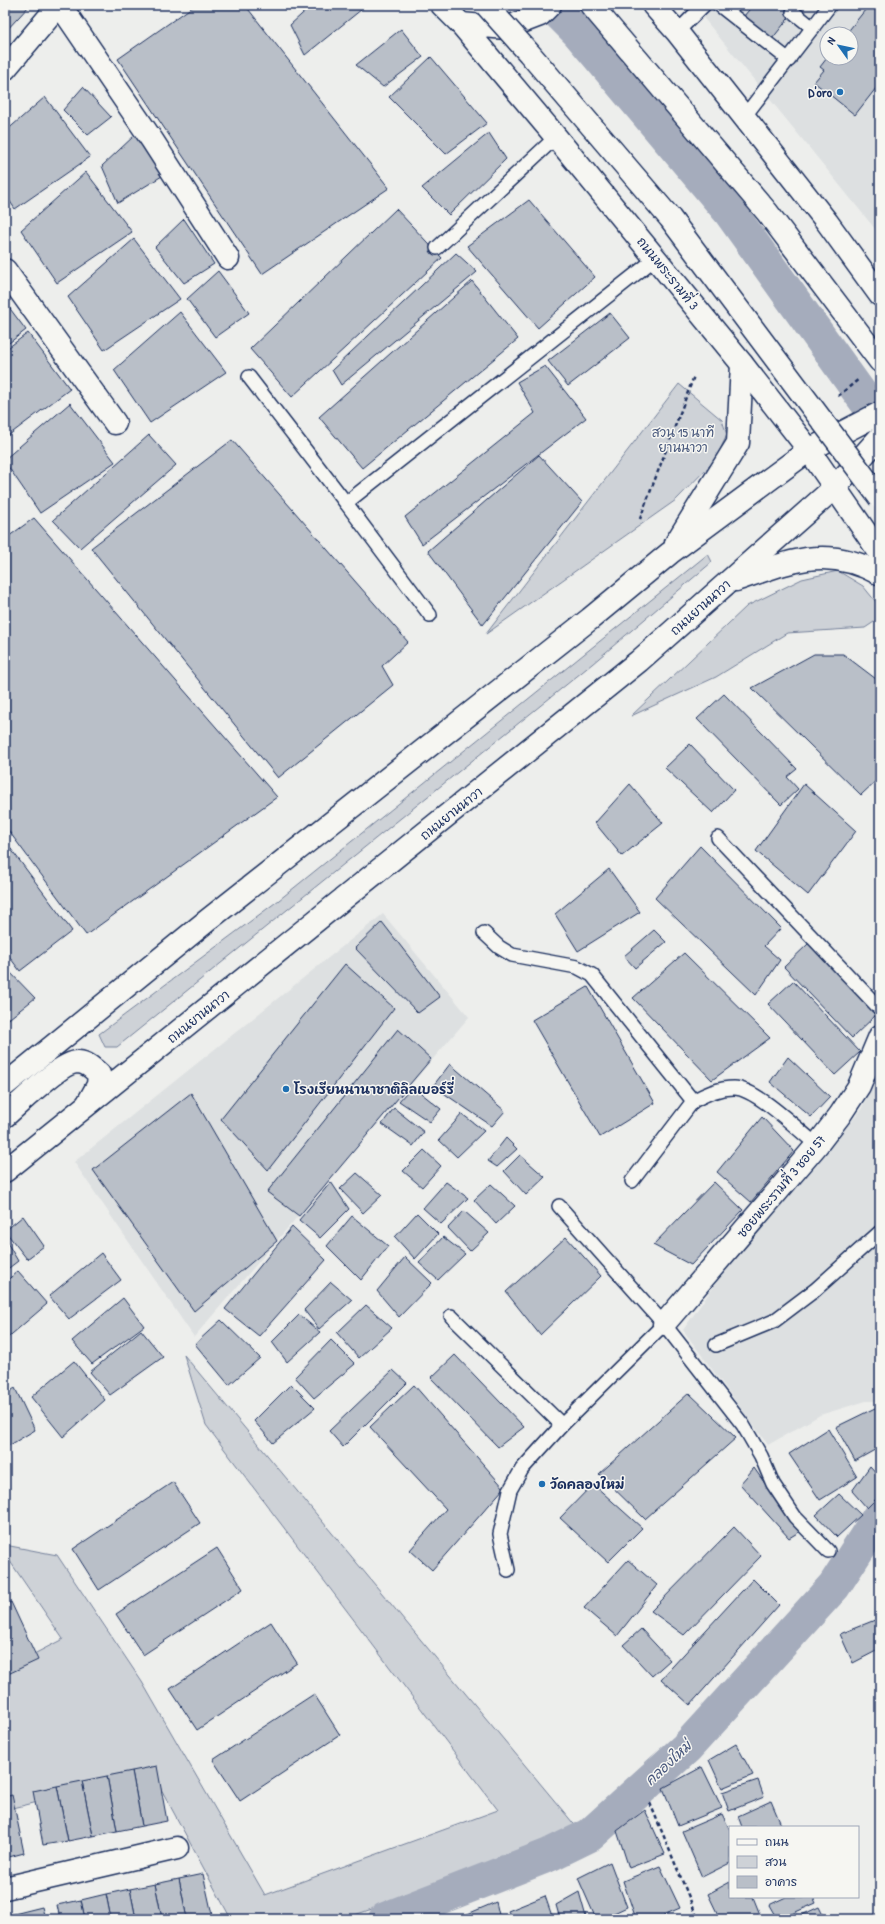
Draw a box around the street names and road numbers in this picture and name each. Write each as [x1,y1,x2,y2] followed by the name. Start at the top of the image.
[633,230,706,313] street label: ถนนพระรามที่ 3
[666,575,734,639] street label: ถนนยานนาวา
[416,782,486,844] street label: ถนนยานนาวา
[163,985,233,1047] street label: ถนนยานนาวา
[730,1128,829,1241] street label: ซอยพระรามที่ 3 ซอย 57

